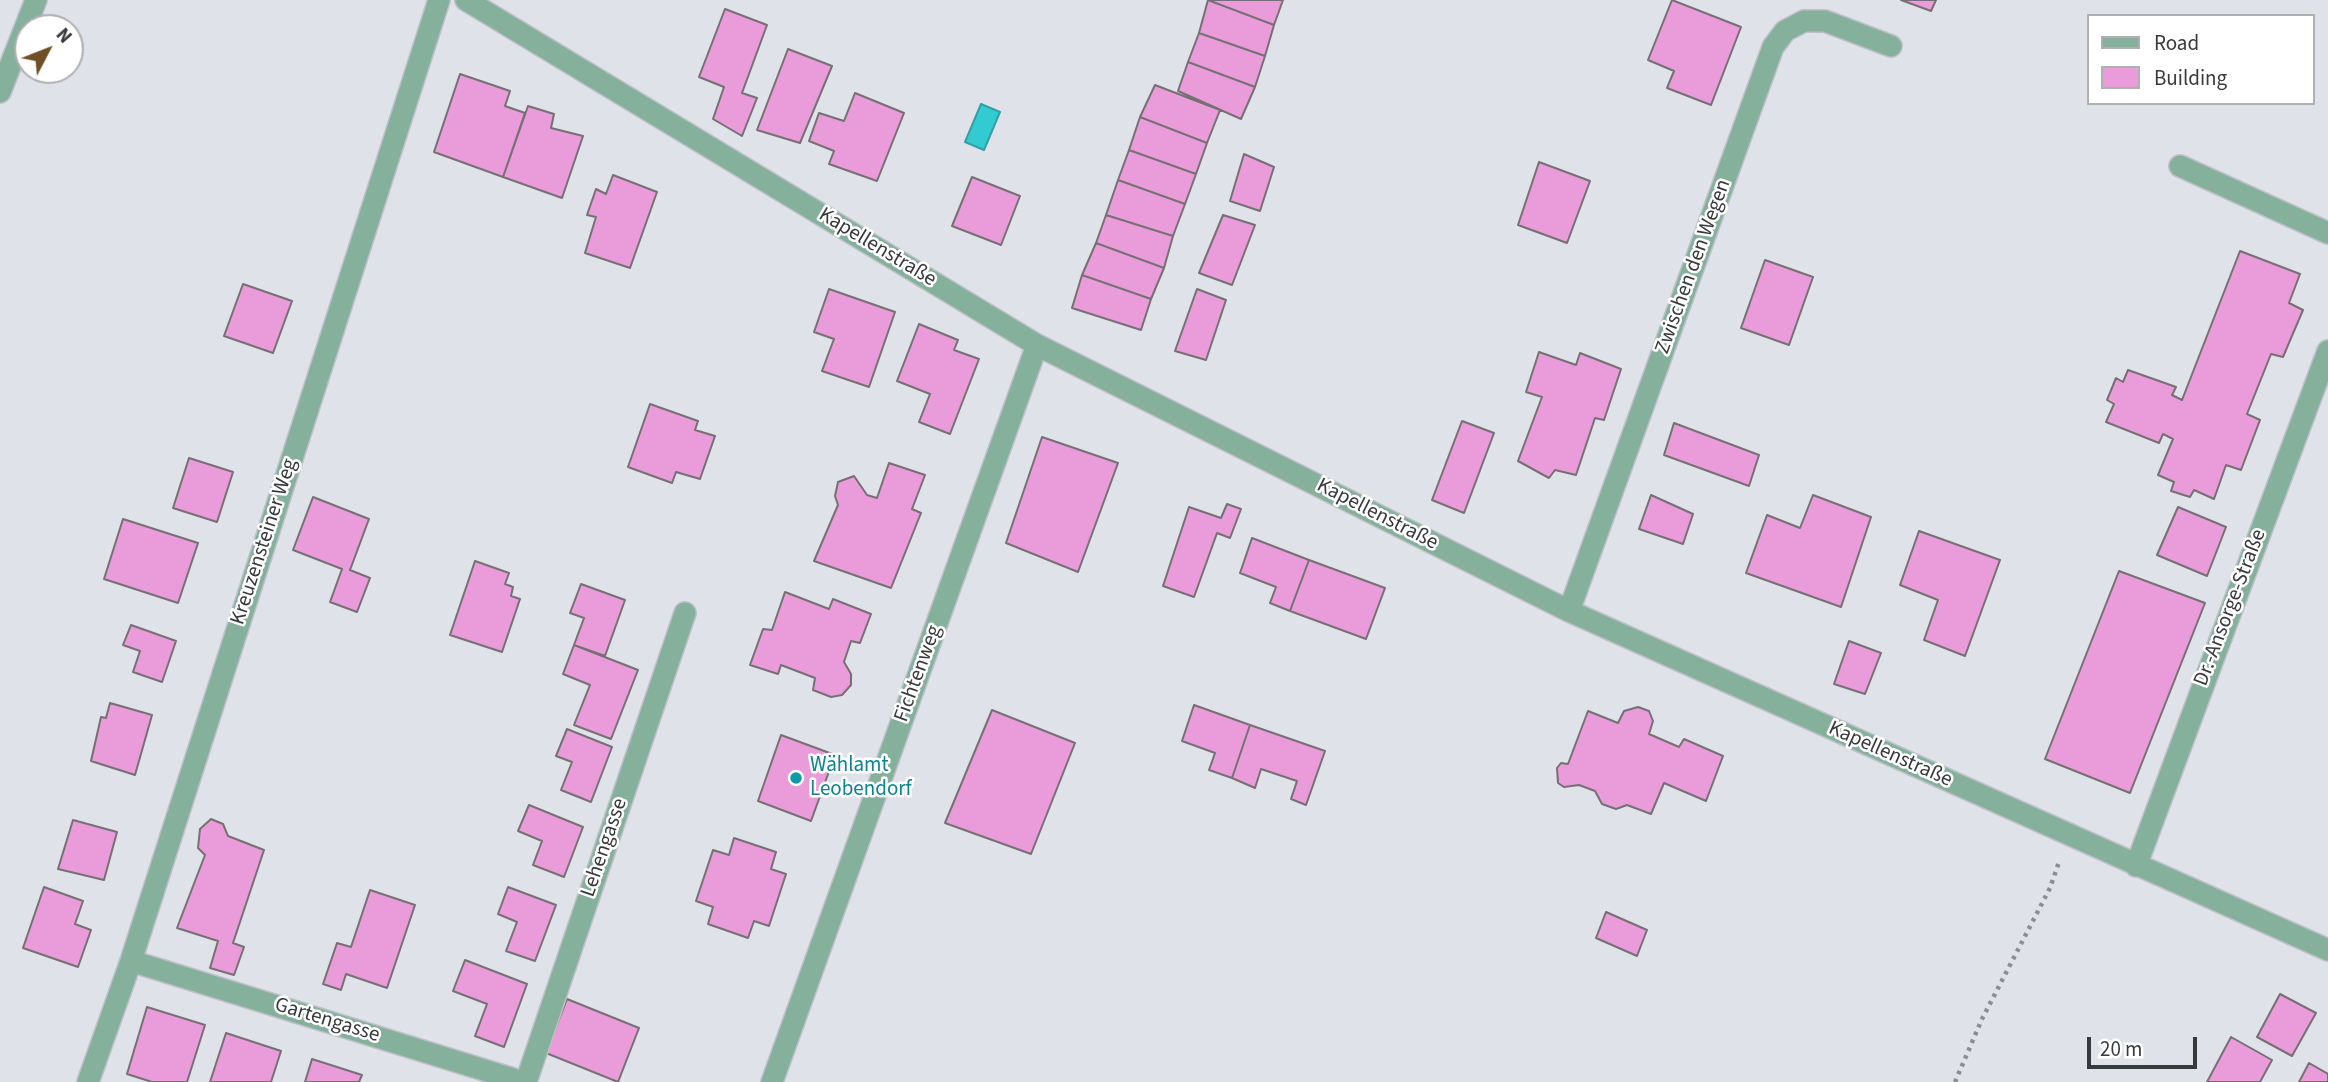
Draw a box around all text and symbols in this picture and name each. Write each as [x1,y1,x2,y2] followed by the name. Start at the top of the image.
[14,14,84,84] north arrow
[2086,14,2314,105] legend
[49,22,78,50] text: N
[2154,28,2199,58] text: Road
[2154,63,2227,93] text: Building
[1651,176,1737,358] street label: Zwischen den Wegen
[814,203,940,293] street label: Kapellenstraße
[226,456,304,628] street label: Kreuzensteiner Weg
[1312,474,1442,556] street label: Kapellenstraße
[2190,526,2272,690] street label: Dr.-Ansorge-Straße
[890,622,948,726] street label: Fichtenweg
[1824,716,1956,794] street label: Kapellenstraße
[810,753,912,803] place label: Wählamt Leobendorf
[788,770,804,786] marker: Wählamt Leobendorf
[576,795,634,901] street label: Lehengasse
[271,993,383,1049] street label: Gartengasse
[2090,1023,2200,1066] scale bar
[2100,1034,2142,1064] text: 20 m

